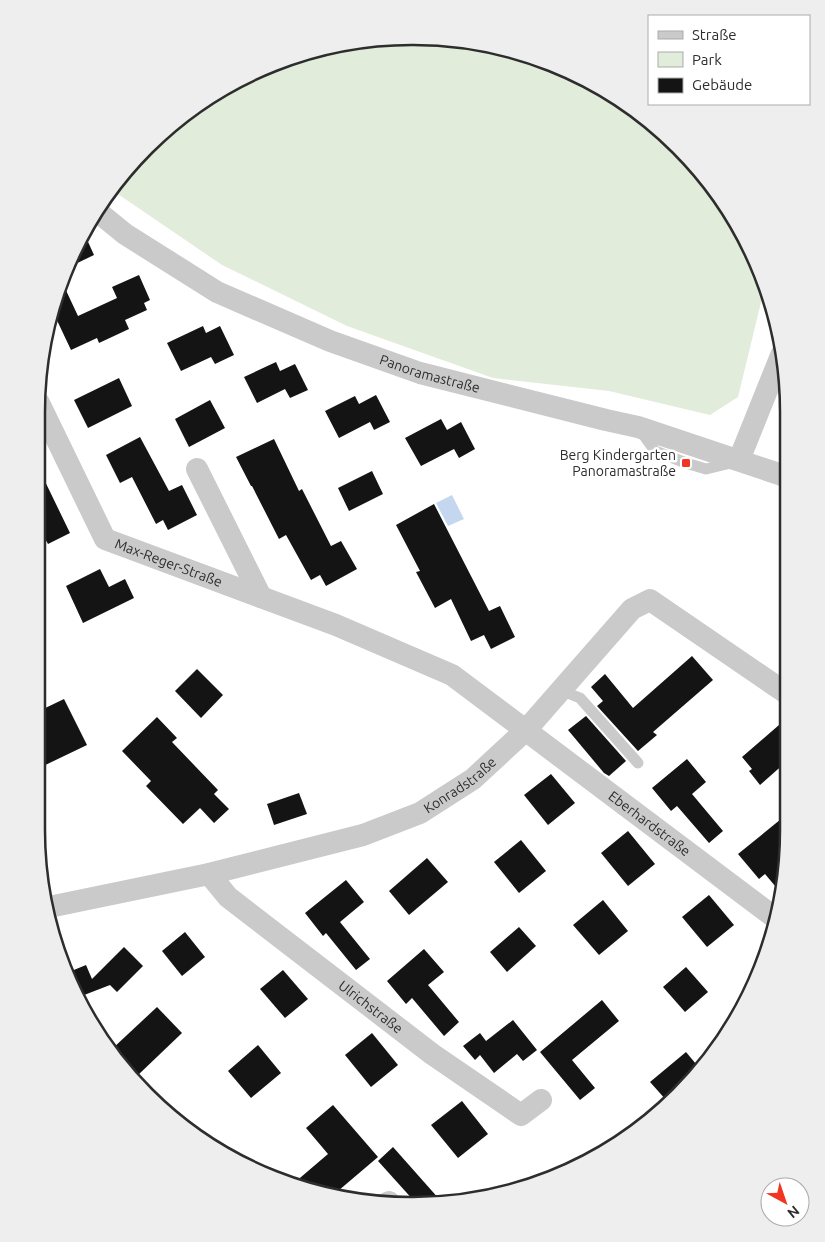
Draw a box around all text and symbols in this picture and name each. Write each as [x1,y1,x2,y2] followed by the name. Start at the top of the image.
[648,15,810,105] legend
[692,26,736,43] text: Straße
[692,51,722,68] text: Park
[692,76,752,93] text: Gebäude
[378,351,482,396] street label: Panoramastraße
[560,447,676,479] place label: Berg Kindergarten Panoramastraße
[680,457,692,469] marker: Berg Kindergarten Panoramastraße
[113,535,224,590] street label: Max-Reger-Straße
[421,754,499,817] street label: Konradstraße
[605,788,693,859] street label: Eberhardstraße
[335,977,406,1037] street label: Ulrichstraße
[760,1177,810,1227] north arrow
[784,1202,803,1221] text: N

